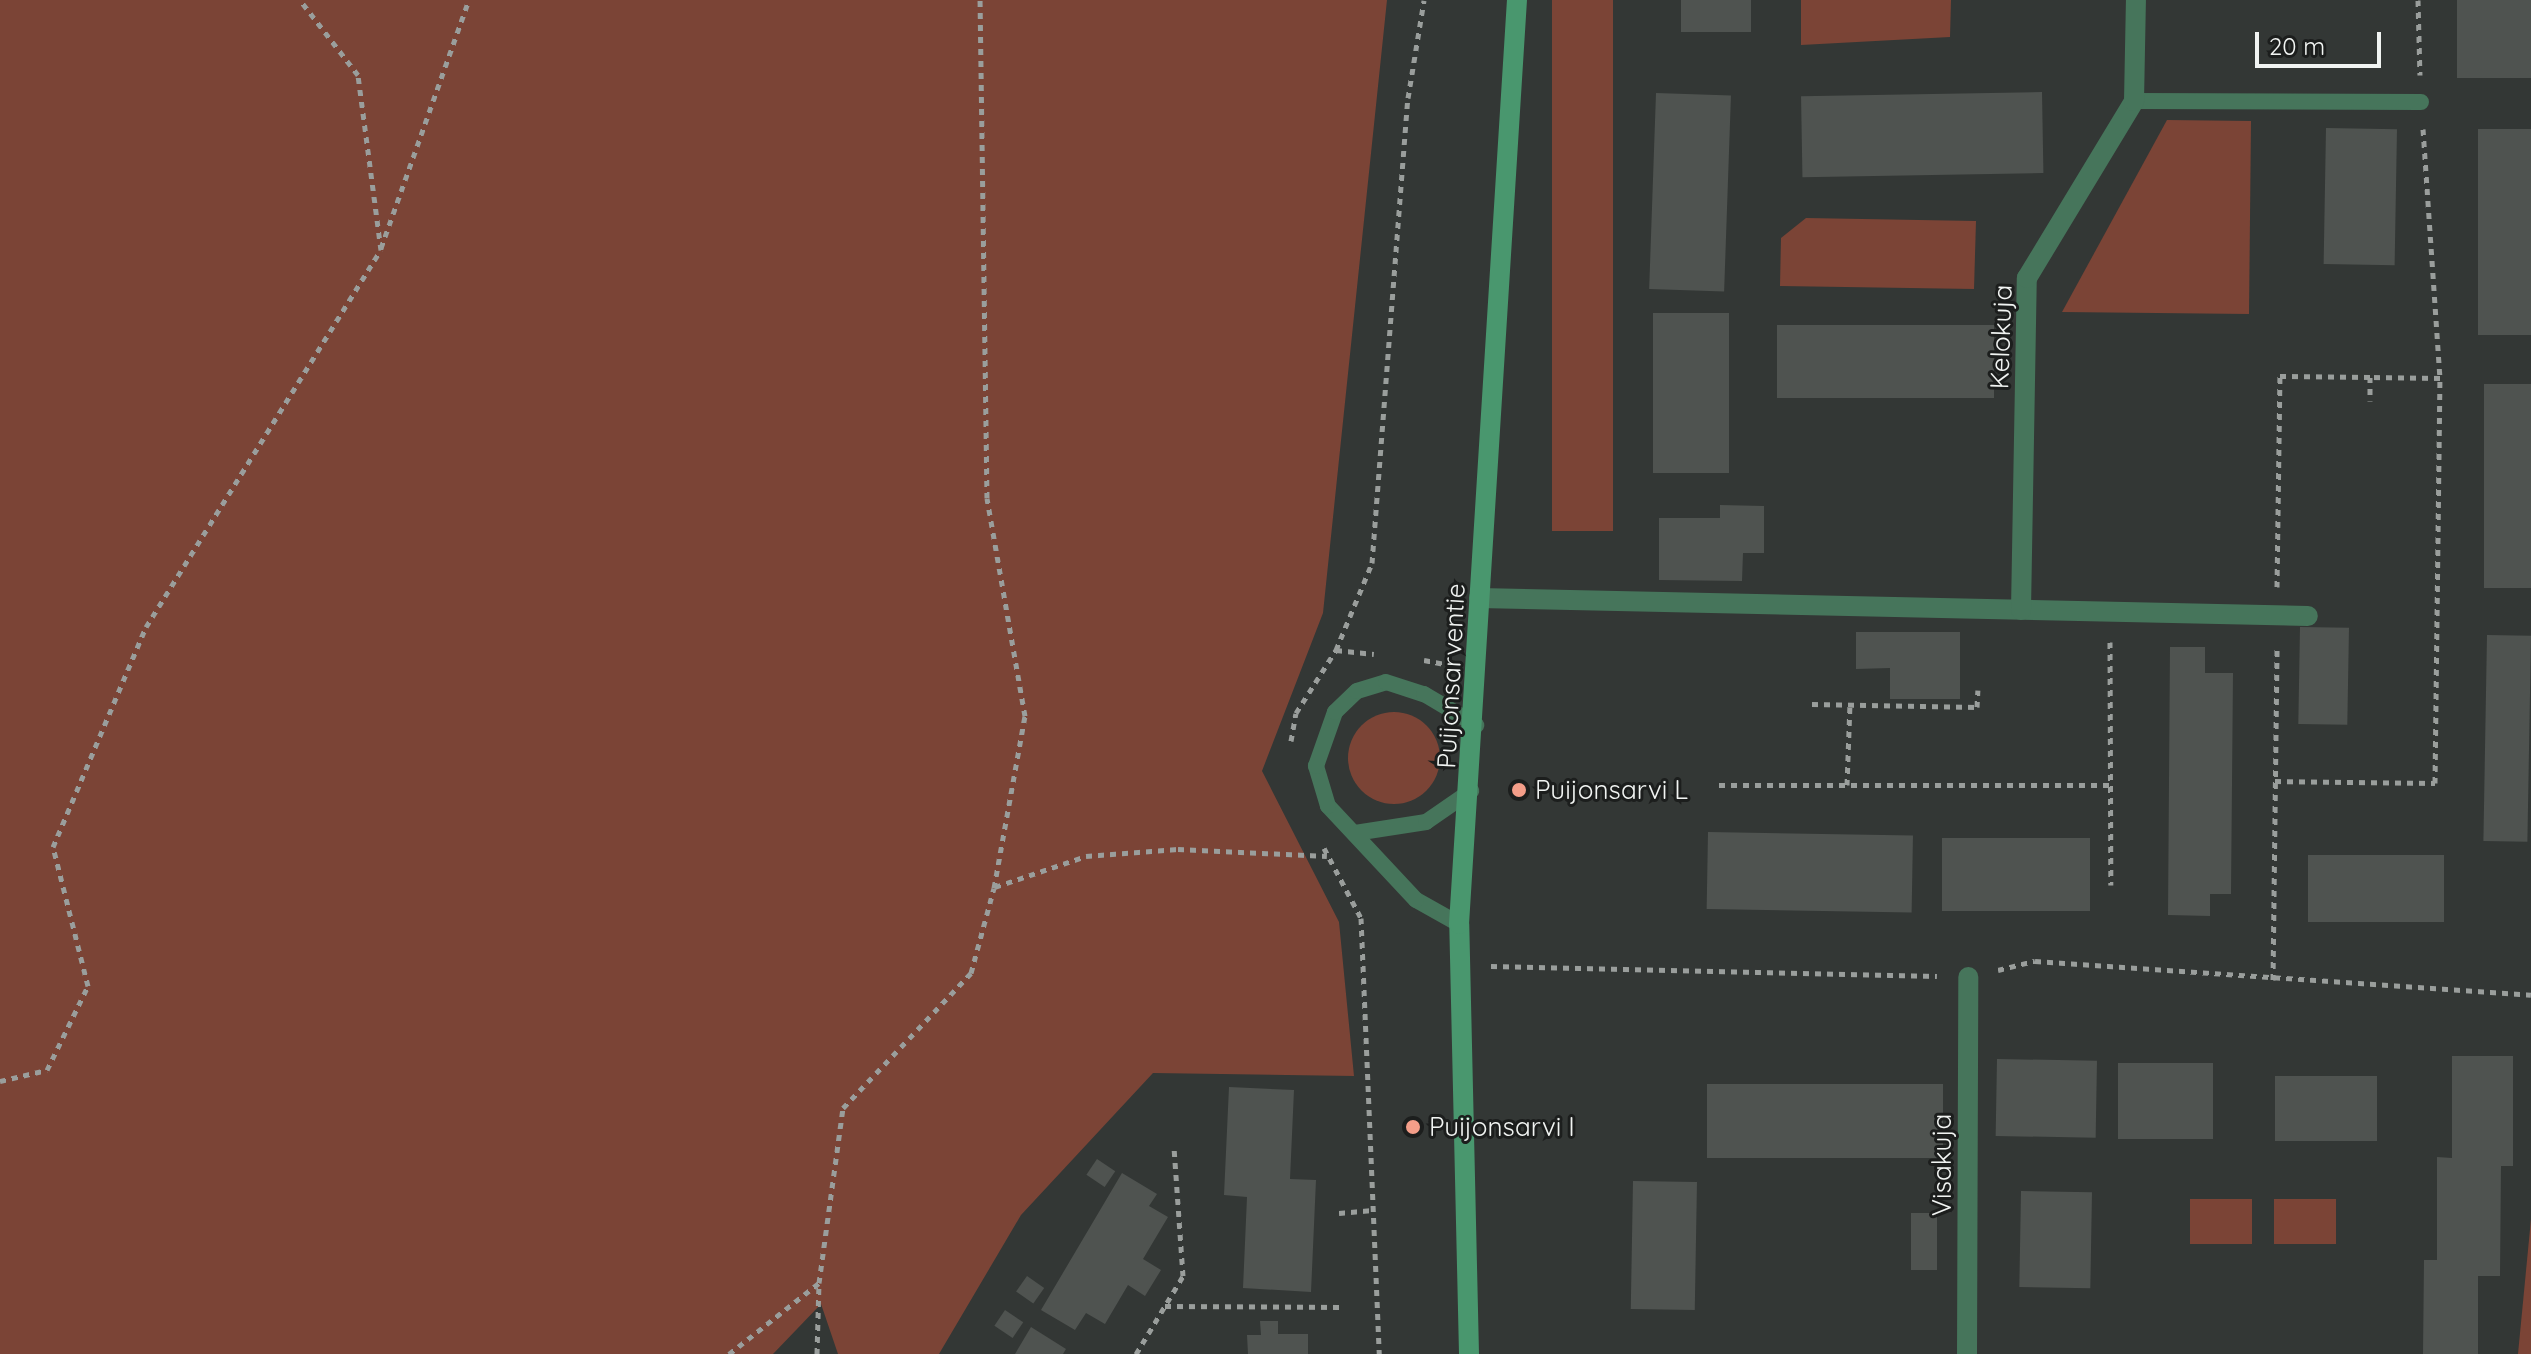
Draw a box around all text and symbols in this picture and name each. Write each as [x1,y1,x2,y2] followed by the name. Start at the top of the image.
[2259,16,2385,66] scale bar
[2269,31,2325,61] text: 20 m
[1984,284,2018,390] street label: Kelokuja
[1431,583,1471,769] street label: Puijonsarventie
[1535,774,1688,806] place label: Puijonsarvi L
[1510,781,1528,799] marker: Puijonsarvi L
[1429,1111,1575,1143] place label: Puijonsarvi I
[1926,1114,1958,1216] street label: Visakuja
[1404,1118,1422,1136] marker: Puijonsarvi I

